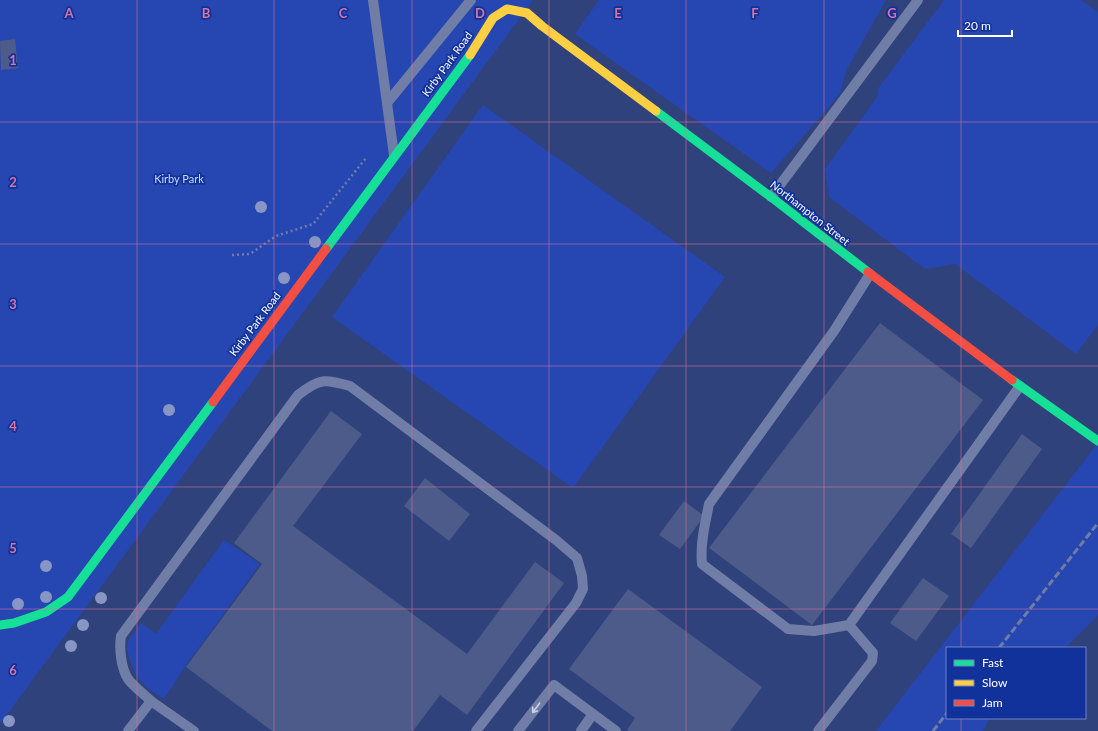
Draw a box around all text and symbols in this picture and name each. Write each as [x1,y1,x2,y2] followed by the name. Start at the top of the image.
[63,5,74,21] text: A
[202,5,211,21] text: B
[339,5,348,21] text: C
[475,5,485,21] text: D
[614,5,622,21] text: E
[751,5,759,21] text: F
[887,5,897,21] text: G
[958,12,1012,38] scale bar
[964,18,991,33] text: 20 m
[419,29,474,99] street label: Kirby Park Road
[9,52,17,68] text: 1
[154,172,204,185] park label: Kirby Park
[9,174,17,190] text: 2
[768,178,853,248] street label: Northampton Street
[226,289,283,358] street label: Kirby Park Road
[9,296,17,312] text: 3
[9,418,17,434] text: 4
[9,540,17,556] text: 5
[946,647,1086,719] legend
[982,655,1004,670] text: Fast
[9,662,17,678] text: 6
[982,675,1008,690] text: Slow
[982,695,1003,710] text: Jam
[532,702,540,713] one-way arrow

